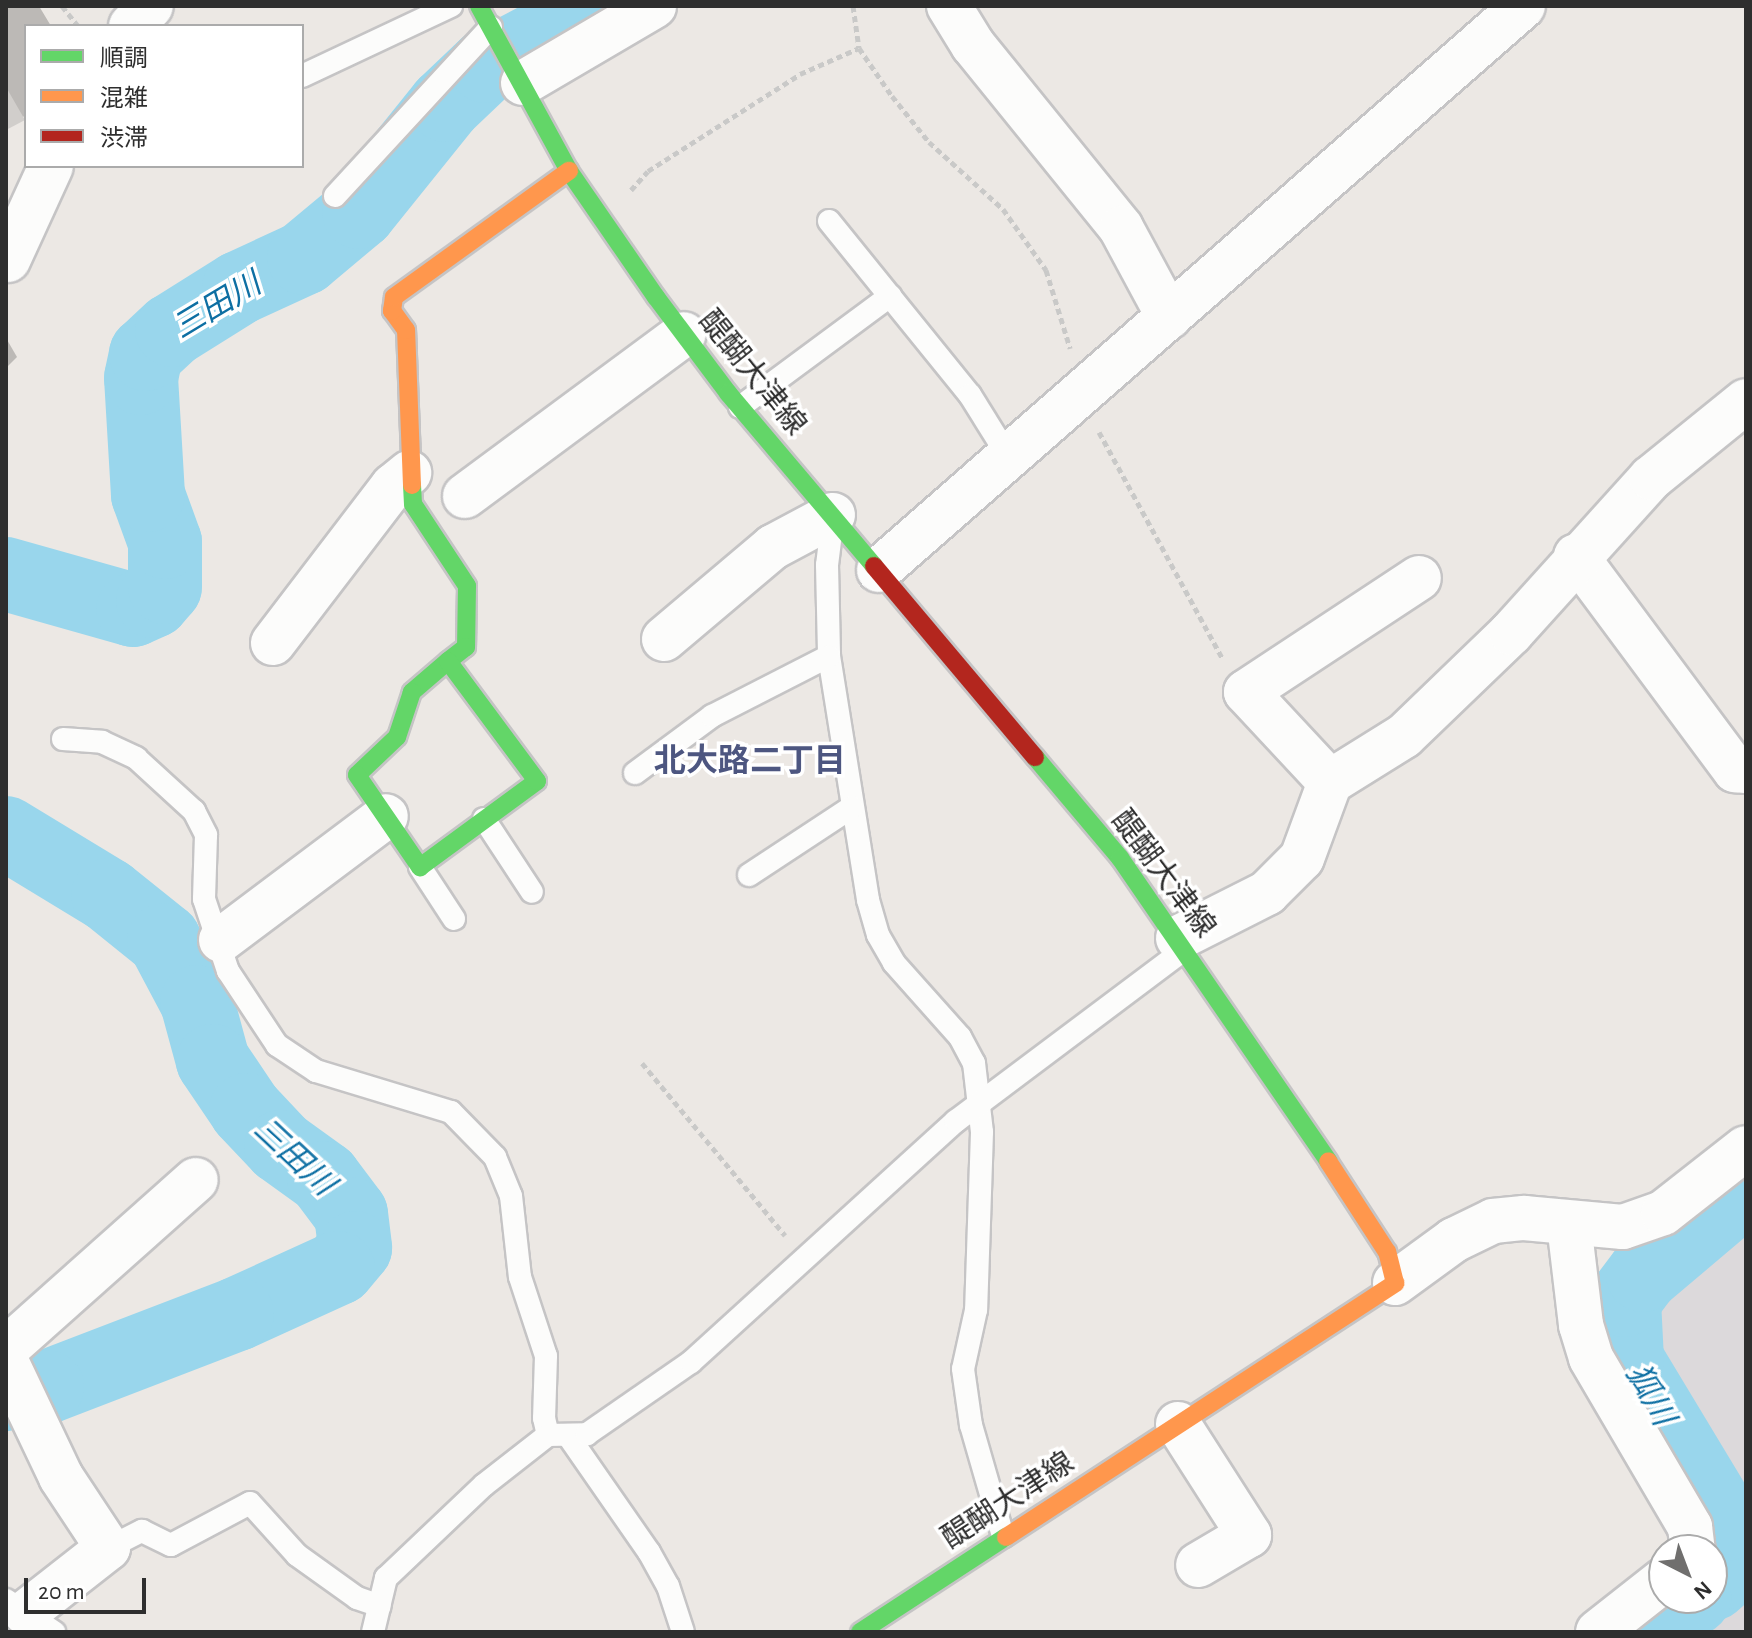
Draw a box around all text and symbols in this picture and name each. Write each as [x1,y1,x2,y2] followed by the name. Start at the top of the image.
[24,24,304,168] legend
[100,47,148,71] text: 順調
[100,87,148,111] text: 混雑
[100,127,148,151] text: 渋滞
[166,265,268,347] water label: 三田川
[691,303,813,443] street label: 醍醐大津線
[654,742,846,780] district label: 北大路二丁目
[1103,803,1223,945] street label: 醍醐大津線
[246,1110,342,1204] water label: 三田川
[1618,1358,1682,1432] water label: 狐川
[935,1445,1081,1557] street label: 醍醐大津線
[1648,1534,1728,1614] north arrow
[28,1562,150,1612] scale bar
[1690,1577,1716,1604] text: N
[38,1580,85,1604] text: 20 m

